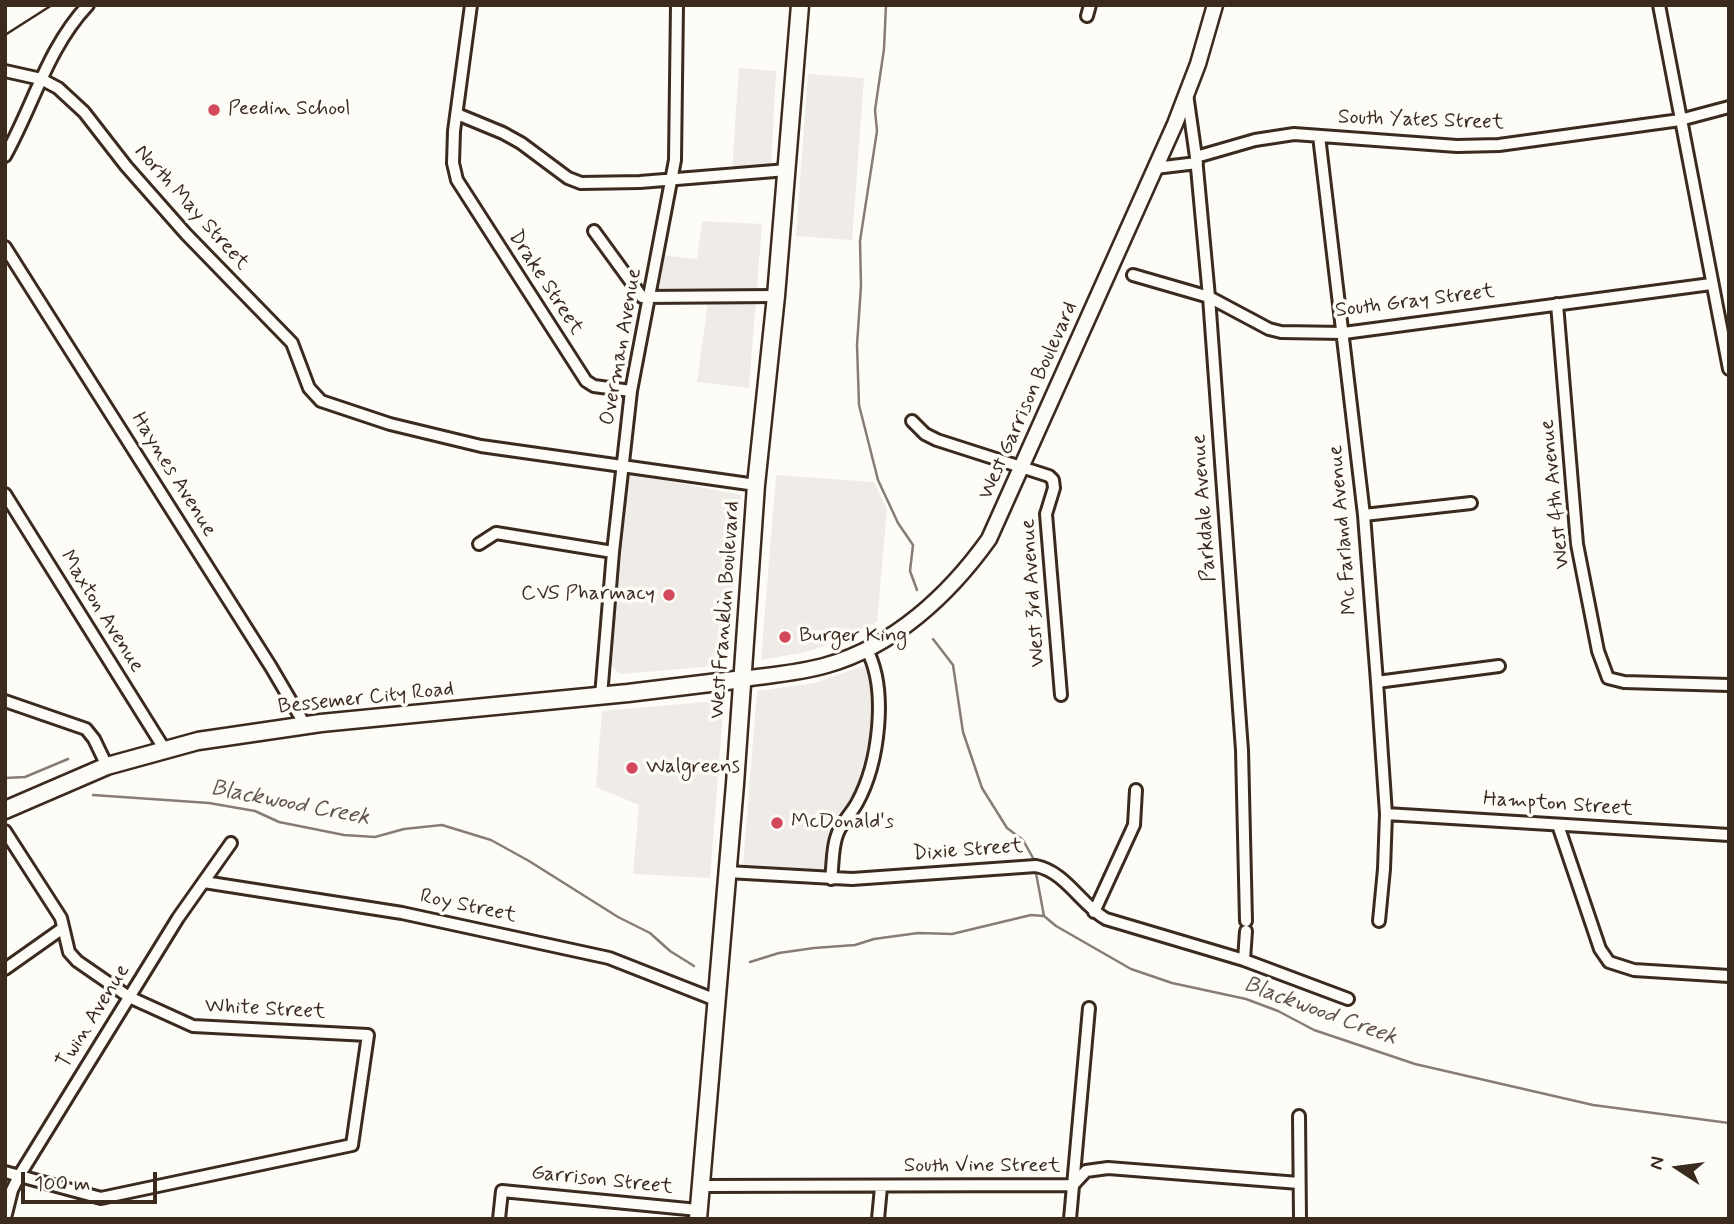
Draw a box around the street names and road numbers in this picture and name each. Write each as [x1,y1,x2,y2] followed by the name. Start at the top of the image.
[1338,106,1504,136] street label: South Yates Street
[128,140,254,276] street label: North May Street
[502,226,588,340] street label: Drake Street
[596,266,648,428] street label: Overman Avenue
[1334,280,1496,324] street label: South Gray Street
[974,298,1084,504] street label: West Garrison Boulevard
[125,408,221,542] street label: Haynes Avenue
[1536,418,1576,570] street label: West 4th Avenue
[1187,433,1223,583] street label: Parkdale Avenue
[1324,444,1364,616] street label: Mc Farland Avenue
[706,500,746,720] street label: West Franklin Boulevard
[1016,518,1052,668] street label: West 3rd Avenue
[53,546,149,678] street label: Maxton Avenue
[277,677,455,721] street label: Bessemer City Road
[1482,787,1634,823] street label: Hampton Street
[912,835,1024,867] street label: Dixie Street
[418,885,518,929] street label: Roy Street
[52,960,136,1074] street label: Twin Avenue
[204,994,326,1026] street label: White Street
[904,1154,1060,1180] street label: South Vine Street
[530,1161,674,1201] street label: Garrison Street

